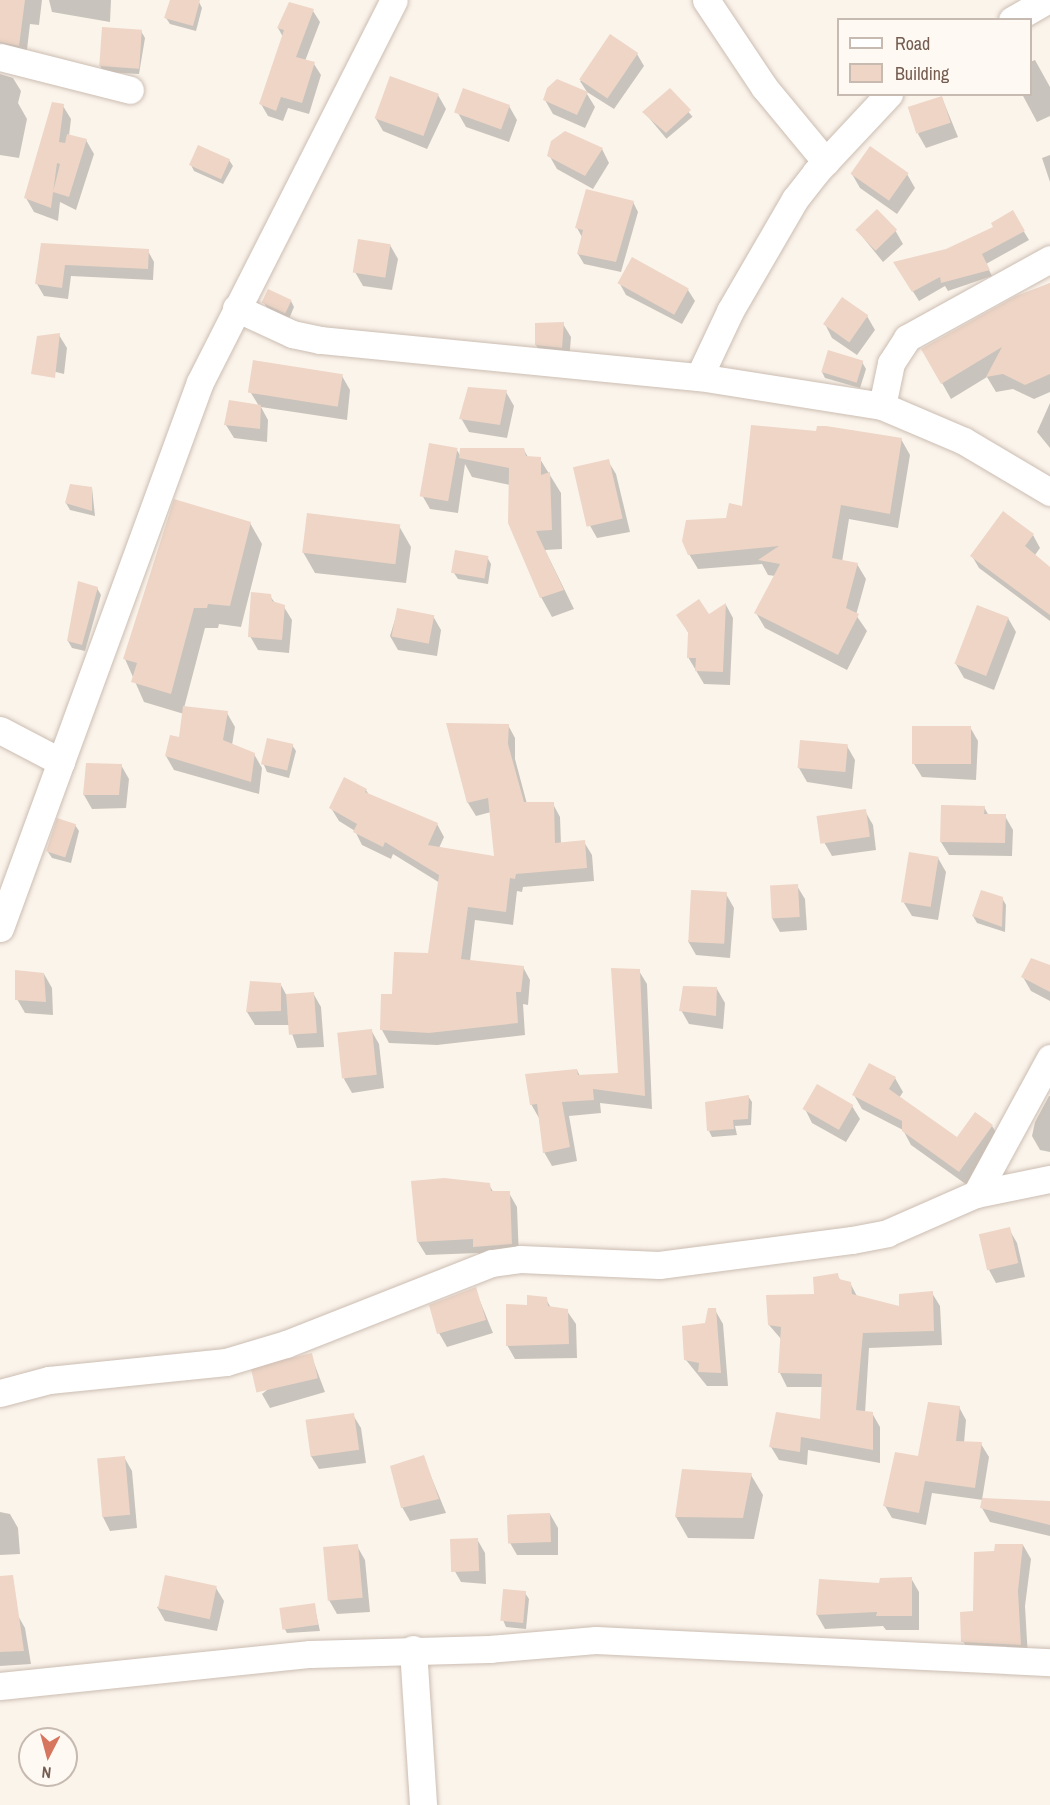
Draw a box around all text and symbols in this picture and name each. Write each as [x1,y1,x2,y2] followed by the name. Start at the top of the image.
[837,18,1032,96] legend
[895,31,930,56] text: Road
[895,61,949,86] text: Building
[18,1727,78,1787] north arrow
[40,1761,52,1784] text: N

